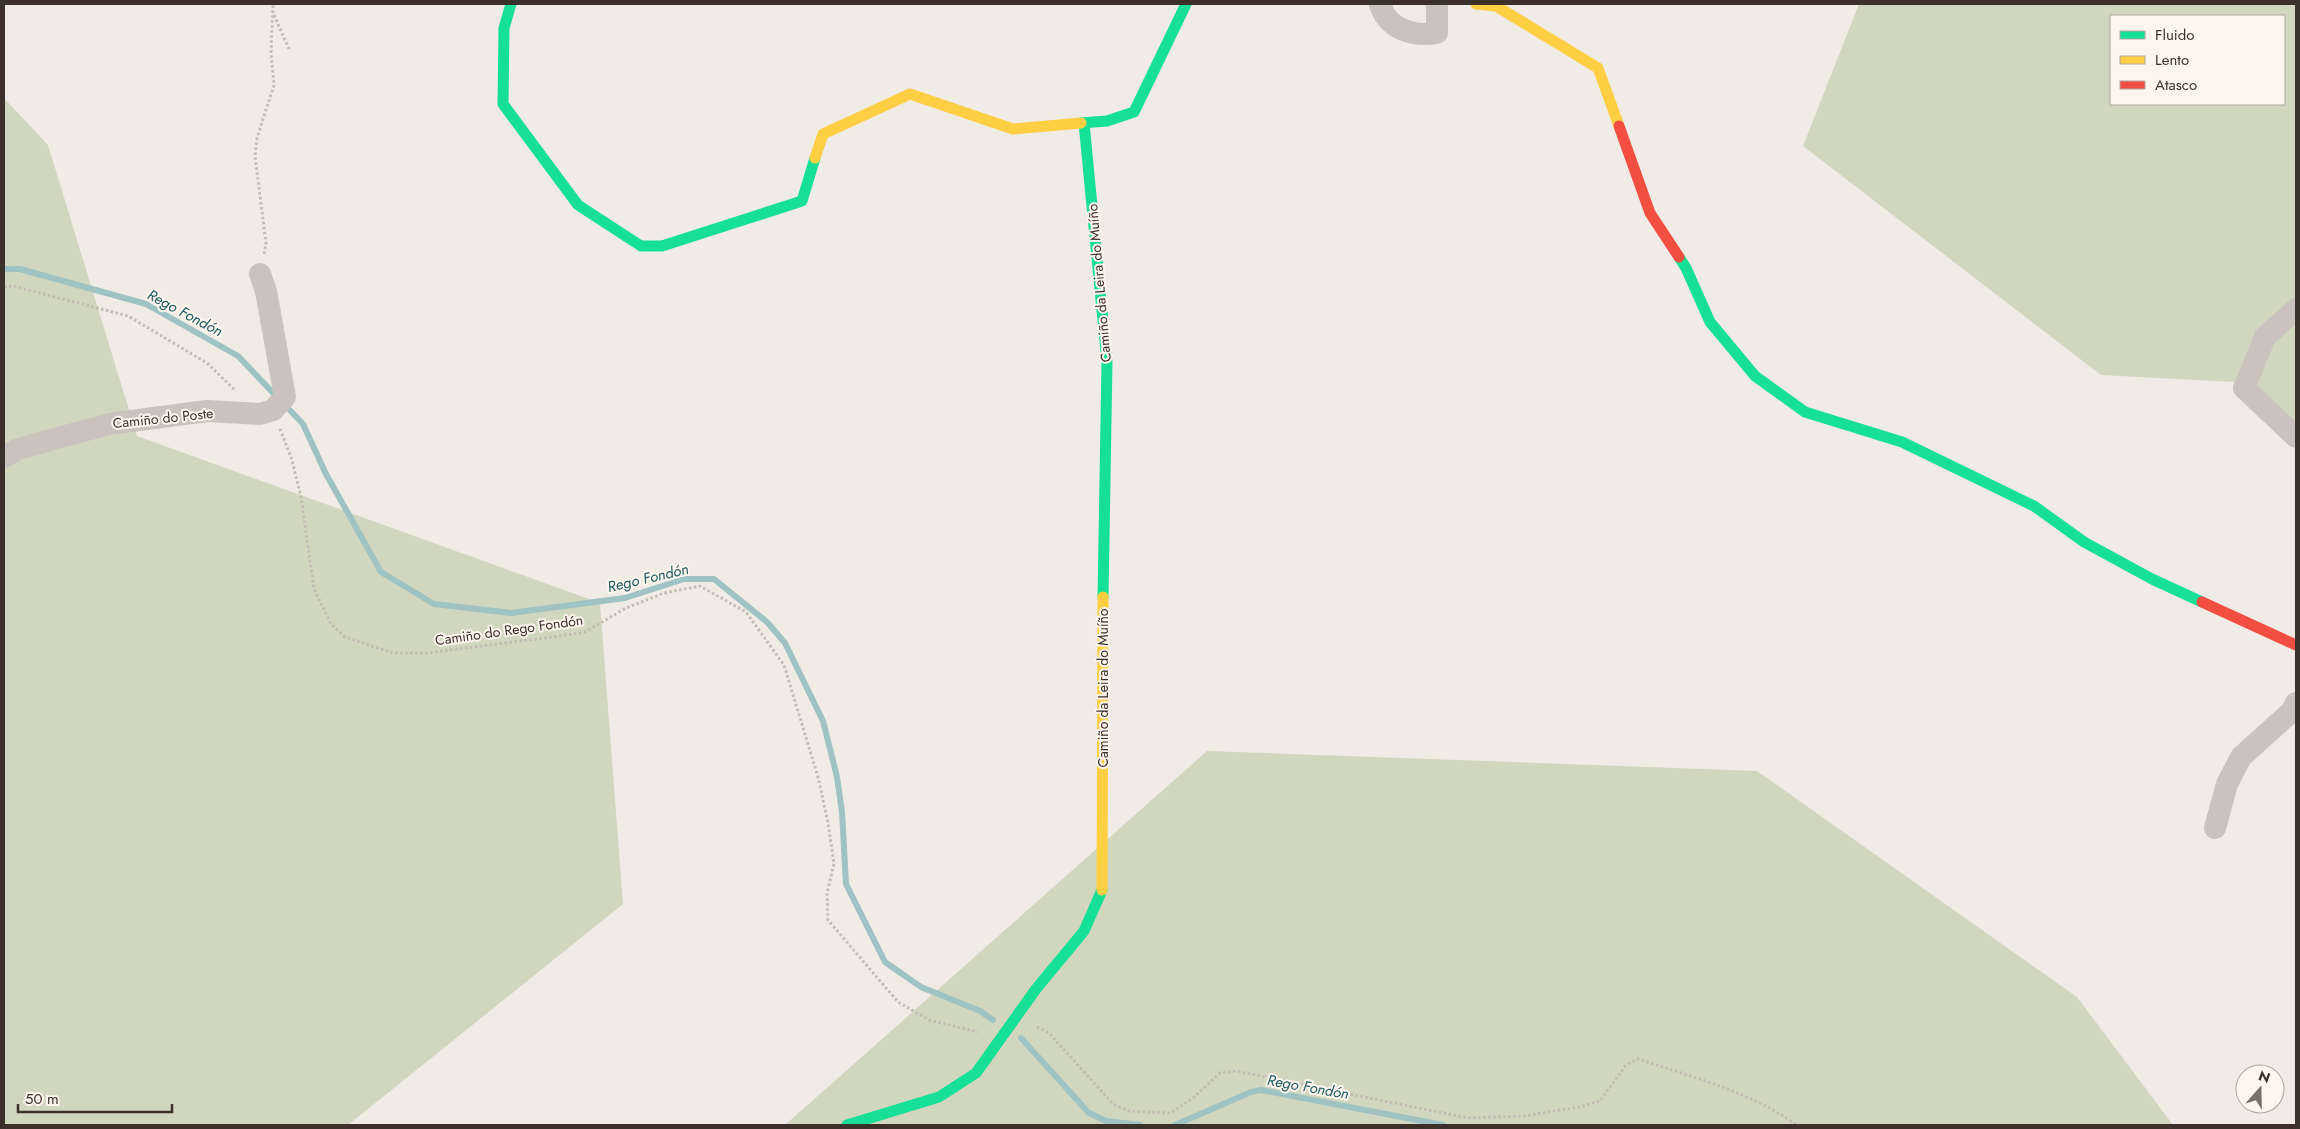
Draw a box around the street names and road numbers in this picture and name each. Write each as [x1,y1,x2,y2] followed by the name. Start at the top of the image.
[1082,203,1116,363] street label: Camiño da Leira do Muíño
[112,403,214,433] street label: Camiño do Poste
[1093,608,1113,768] street label: Camiño da Leira do Muíño
[434,610,584,650] street label: Camiño do Rego Fondón

